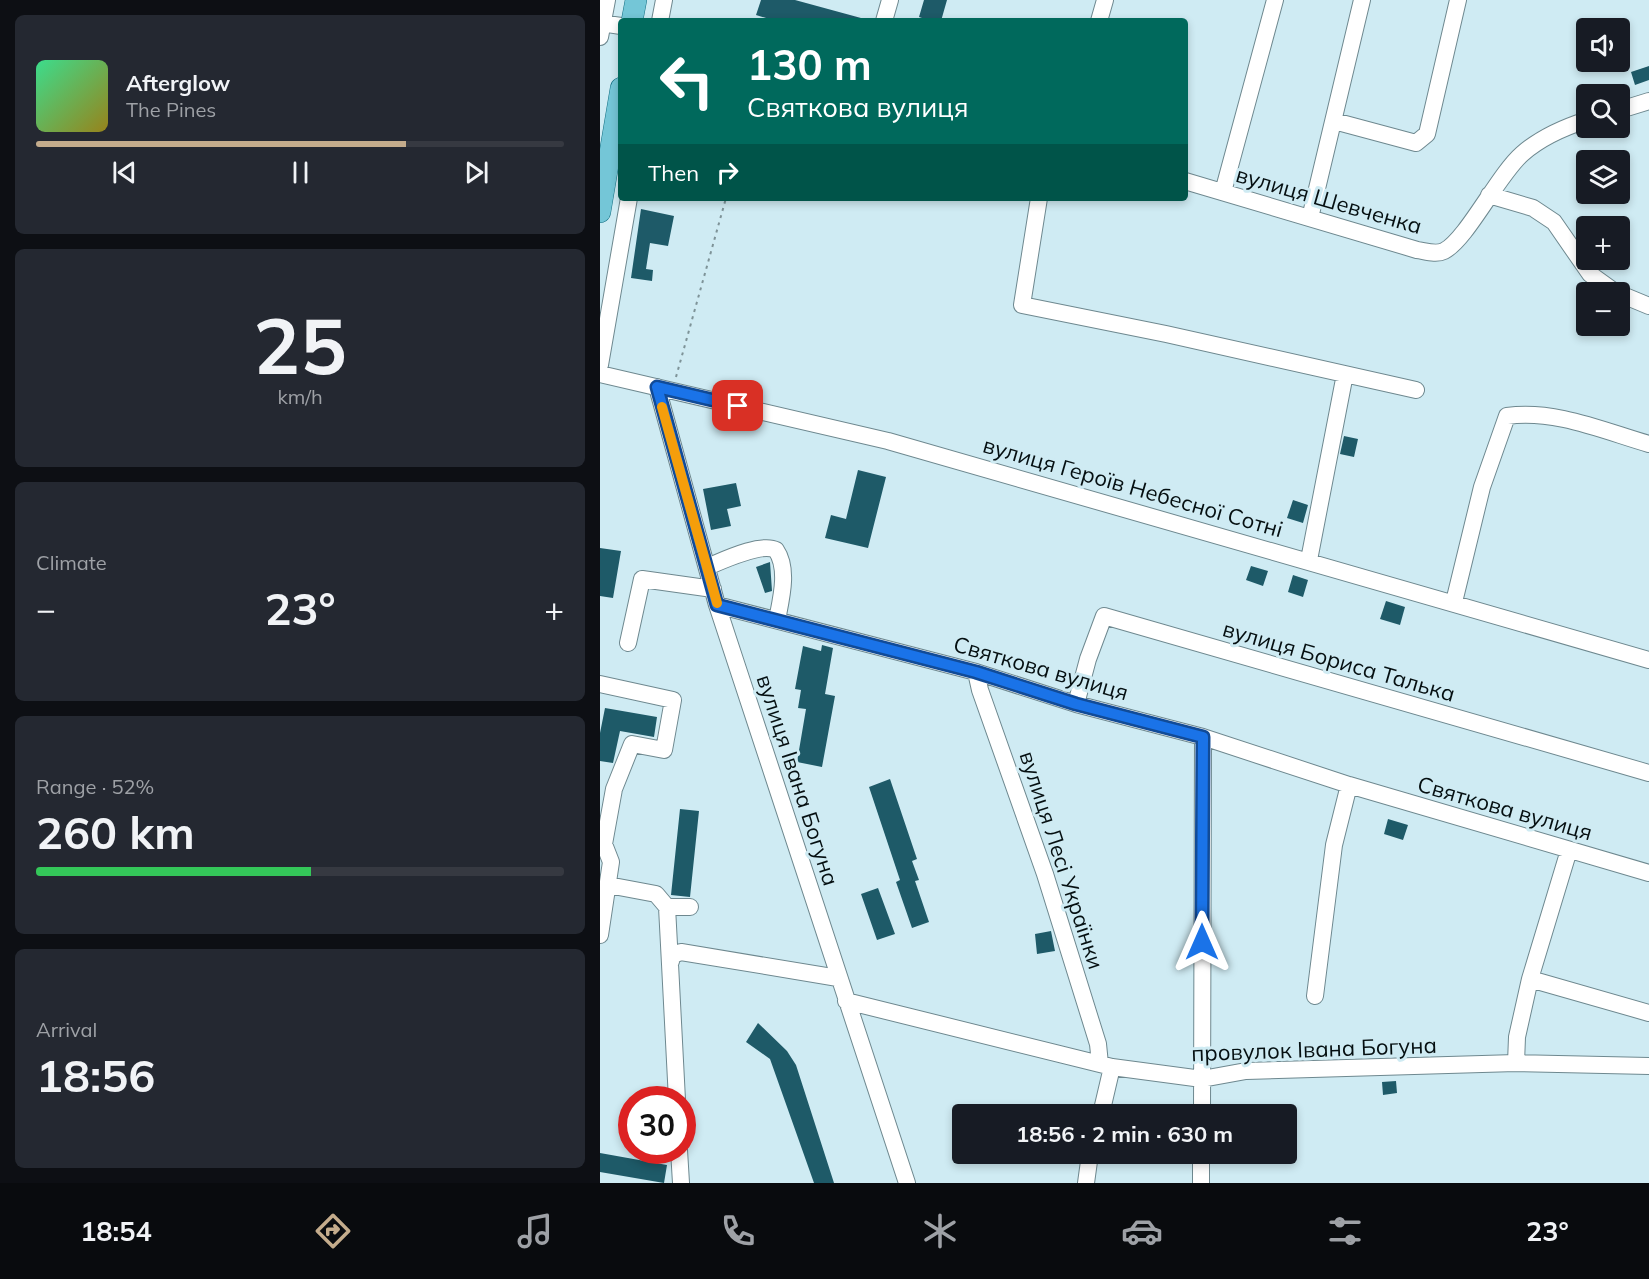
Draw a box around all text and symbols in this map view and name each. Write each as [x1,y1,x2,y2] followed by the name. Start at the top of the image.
[1576,18,1630,336] map controls
[1576,18,1630,72] button: sound
[747,38,872,91] text: 130 m
[648,42,726,120] icon: left
[126,69,230,97] text: Afterglow
[1576,84,1630,138] button: search
[747,90,969,124] text: Святкова вулиця
[126,97,216,122] text: The Pines
[1576,150,1630,204] button: layers
[108,156,141,189] icon: previous
[284,156,317,189] icon: pause
[460,156,493,189] icon: next
[711,156,744,189] icon: right
[648,159,699,187] text: Then
[1233,160,1425,240] street label: вулиця Шевченка
[1576,216,1630,270] button: +
[1576,282,1630,336] button: −
[253,296,347,394] text: 25
[712,380,763,431] pin
[277,384,323,409] text: km/h
[721,389,754,422] icon: arrive
[980,431,1286,543] street label: вулиця Героїв Небесної Сотні
[36,550,107,575] text: Climate
[264,580,336,636] text: 23°
[36,588,56,629] text: −
[544,588,564,629] text: +
[1220,614,1458,708] street label: вулиця Бориса Талька
[950,630,1132,706] street label: Святкова вулиця
[751,671,845,889] street label: вулиця Івана Богуна
[1013,747,1111,973] street label: вулиця Лесі Українки
[1414,770,1596,846] street label: Святкова вулиця
[36,774,154,799] text: Range · 52%
[36,804,195,860] text: 260 km
[1170,910,1234,974] position arrow
[36,1017,97,1042] text: Arrival
[1191,1031,1437,1067] street label: провулок Івана Богуна
[36,1047,155,1103] text: 18:56
[618,1086,696,1164] speed limit sign: 30
[1016,1120,1233,1148] text: 18:56 · 2 min · 630 m
[312,1210,354,1252] icon: directions
[514,1210,556,1252] icon: music
[717,1210,759,1252] icon: phone
[919,1210,961,1252] icon: climate
[1121,1210,1163,1252] icon: car
[1324,1210,1366,1252] icon: filters
[80,1214,152,1248] text: 18:54
[1526,1214,1569,1248] text: 23°

